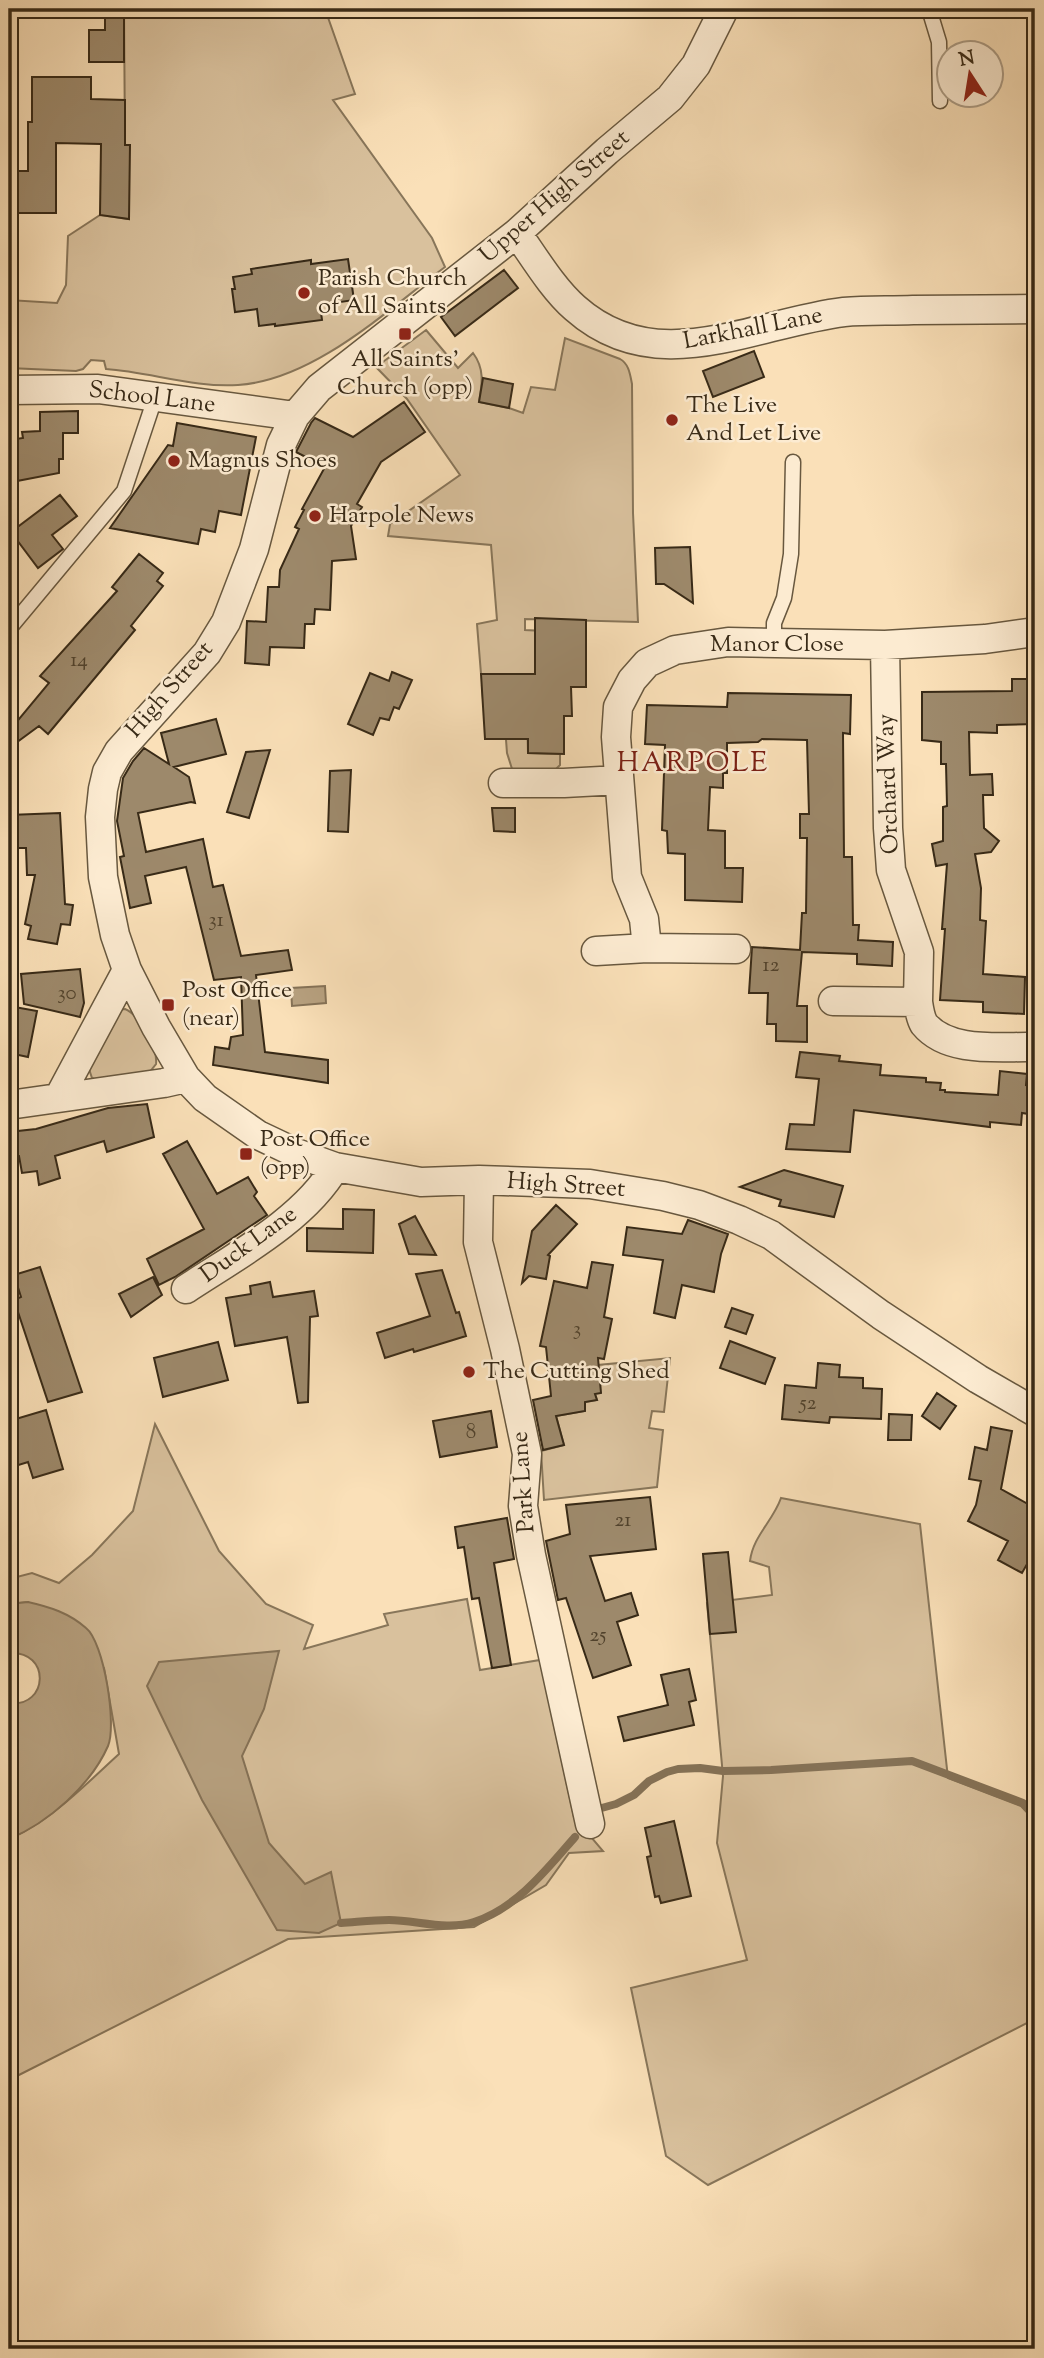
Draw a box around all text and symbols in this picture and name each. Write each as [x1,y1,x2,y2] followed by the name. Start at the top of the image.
[936,38,1006,108] north arrow
[957,45,977,75] text: N
[472,122,638,272] street label: Upper High Street
[318,262,467,324] place label: Parish Church of All Saints
[296,285,312,301] marker: Parish Church of All Saints
[680,299,826,359] street label: Larkhall Lane
[397,326,413,342] marker: All Saints' Church (opp)
[337,343,473,405] place label: All Saints' Church (opp)
[87,373,217,423] street label: School Lane
[686,389,821,451] place label: The Live And Let Live
[664,412,680,428] marker: The Live And Let Live
[188,444,337,478] place label: Magnus Shoes
[166,453,182,469] marker: Magnus Shoes
[329,499,474,533] place label: Harpole News
[307,508,323,524] marker: Harpole News
[710,628,844,662] street label: Manor Close
[118,634,222,746] street label: High Street
[70,646,88,676] house number: 14
[870,713,908,855] street label: Orchard Way
[617,744,769,784] district label: HARPOLE
[208,906,224,936] house number: 31
[763,951,780,981] house number: 12
[182,974,292,1036] place label: Post Office (near)
[57,979,77,1009] house number: 30
[160,997,176,1013] marker: Post Office (near)
[260,1123,370,1185] place label: Post Office (opp)
[238,1146,254,1162] marker: Post Office (opp)
[506,1165,626,1207] street label: High Street
[194,1198,304,1292] street label: Duck Lane
[573,1315,581,1345] house number: 3
[483,1355,670,1389] place label: The Cutting Shed
[461,1364,477,1380] marker: The Cutting Shed
[798,1389,817,1419] house number: 52
[466,1418,476,1448] house number: 8
[503,1430,545,1534] street label: Park Lane
[615,1506,631,1536] house number: 21
[589,1621,607,1651] house number: 25

